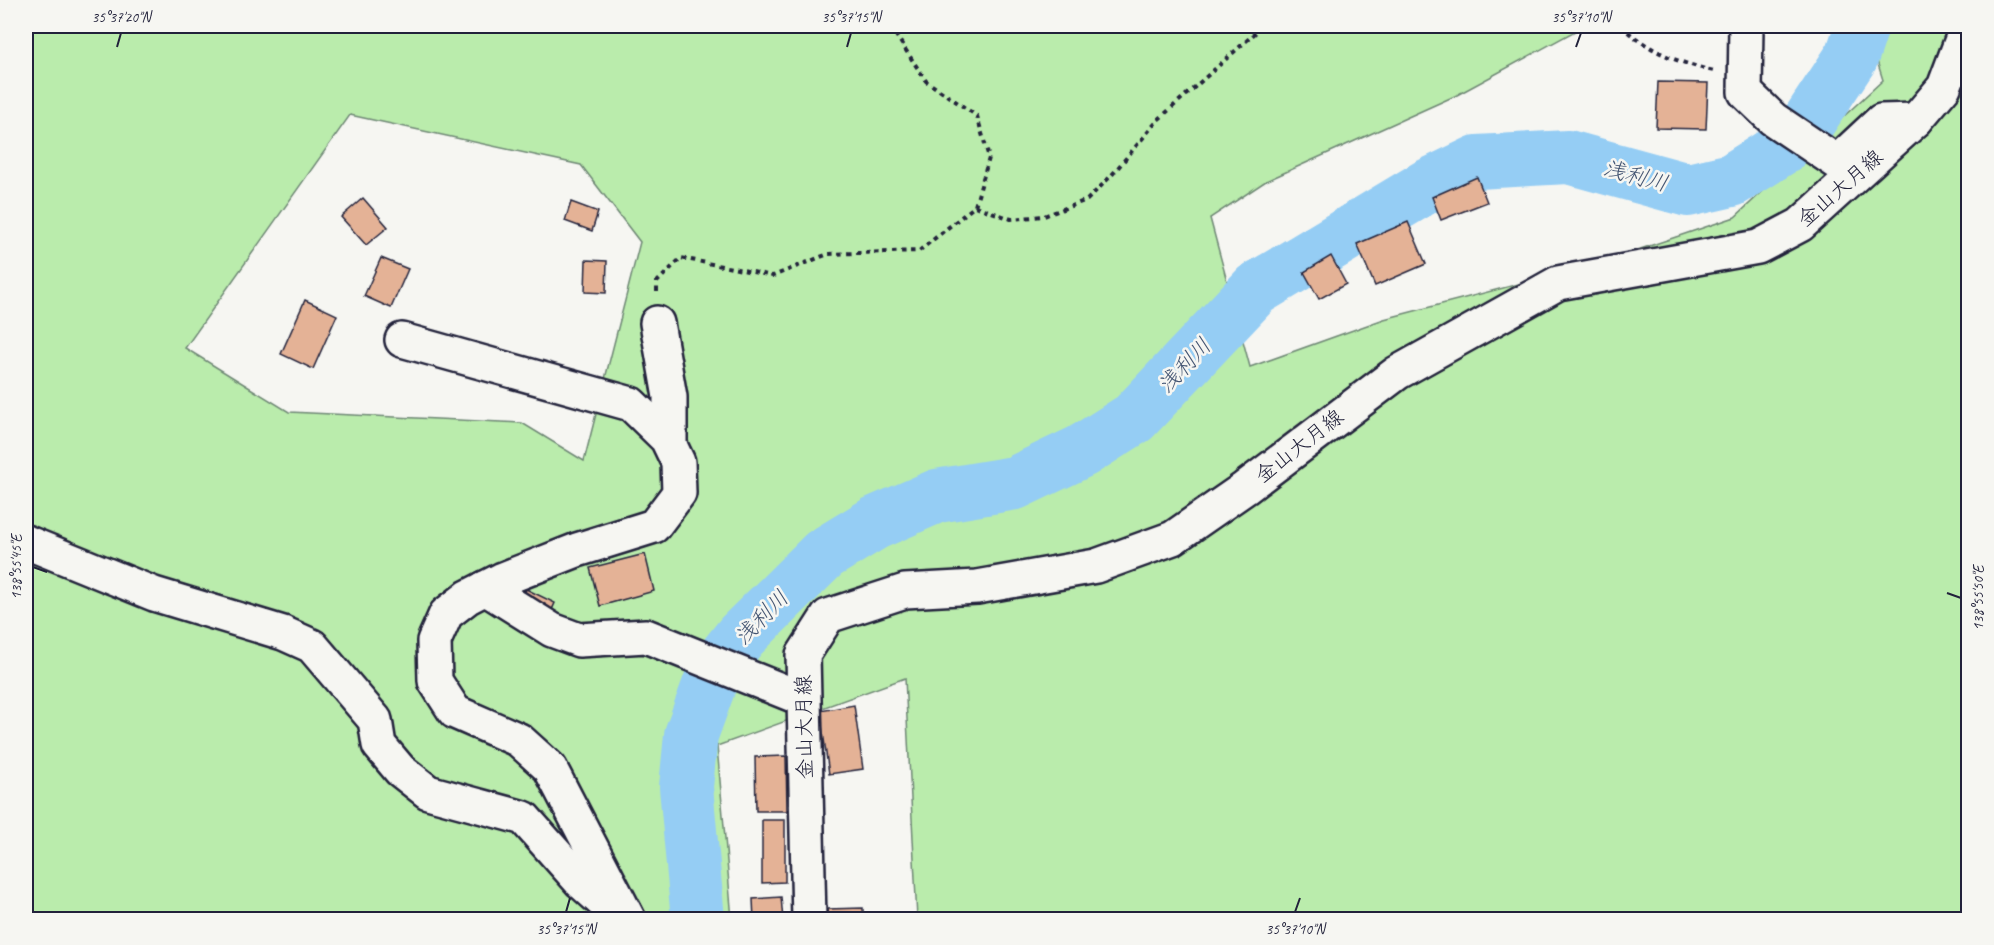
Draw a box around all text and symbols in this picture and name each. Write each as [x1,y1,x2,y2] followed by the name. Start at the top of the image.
[91,8,154,27] text: 35°37'20"N
[821,8,884,27] text: 35°37'15"N
[1551,8,1614,27] text: 35°37'10"N
[1792,144,1888,232] street label: 金山大月線
[1600,154,1671,198] water label: 浅利川
[1152,332,1217,399] water label: 浅利川
[1250,403,1348,489] street label: 金山大月線
[7,533,26,599] text: 138°55'45"E
[1969,564,1988,630] text: 138°55'50"E
[729,584,795,651] water label: 浅利川
[790,674,818,780] street label: 金山大月線
[536,920,599,939] text: 35°37'15"N
[1265,920,1328,939] text: 35°37'10"N

